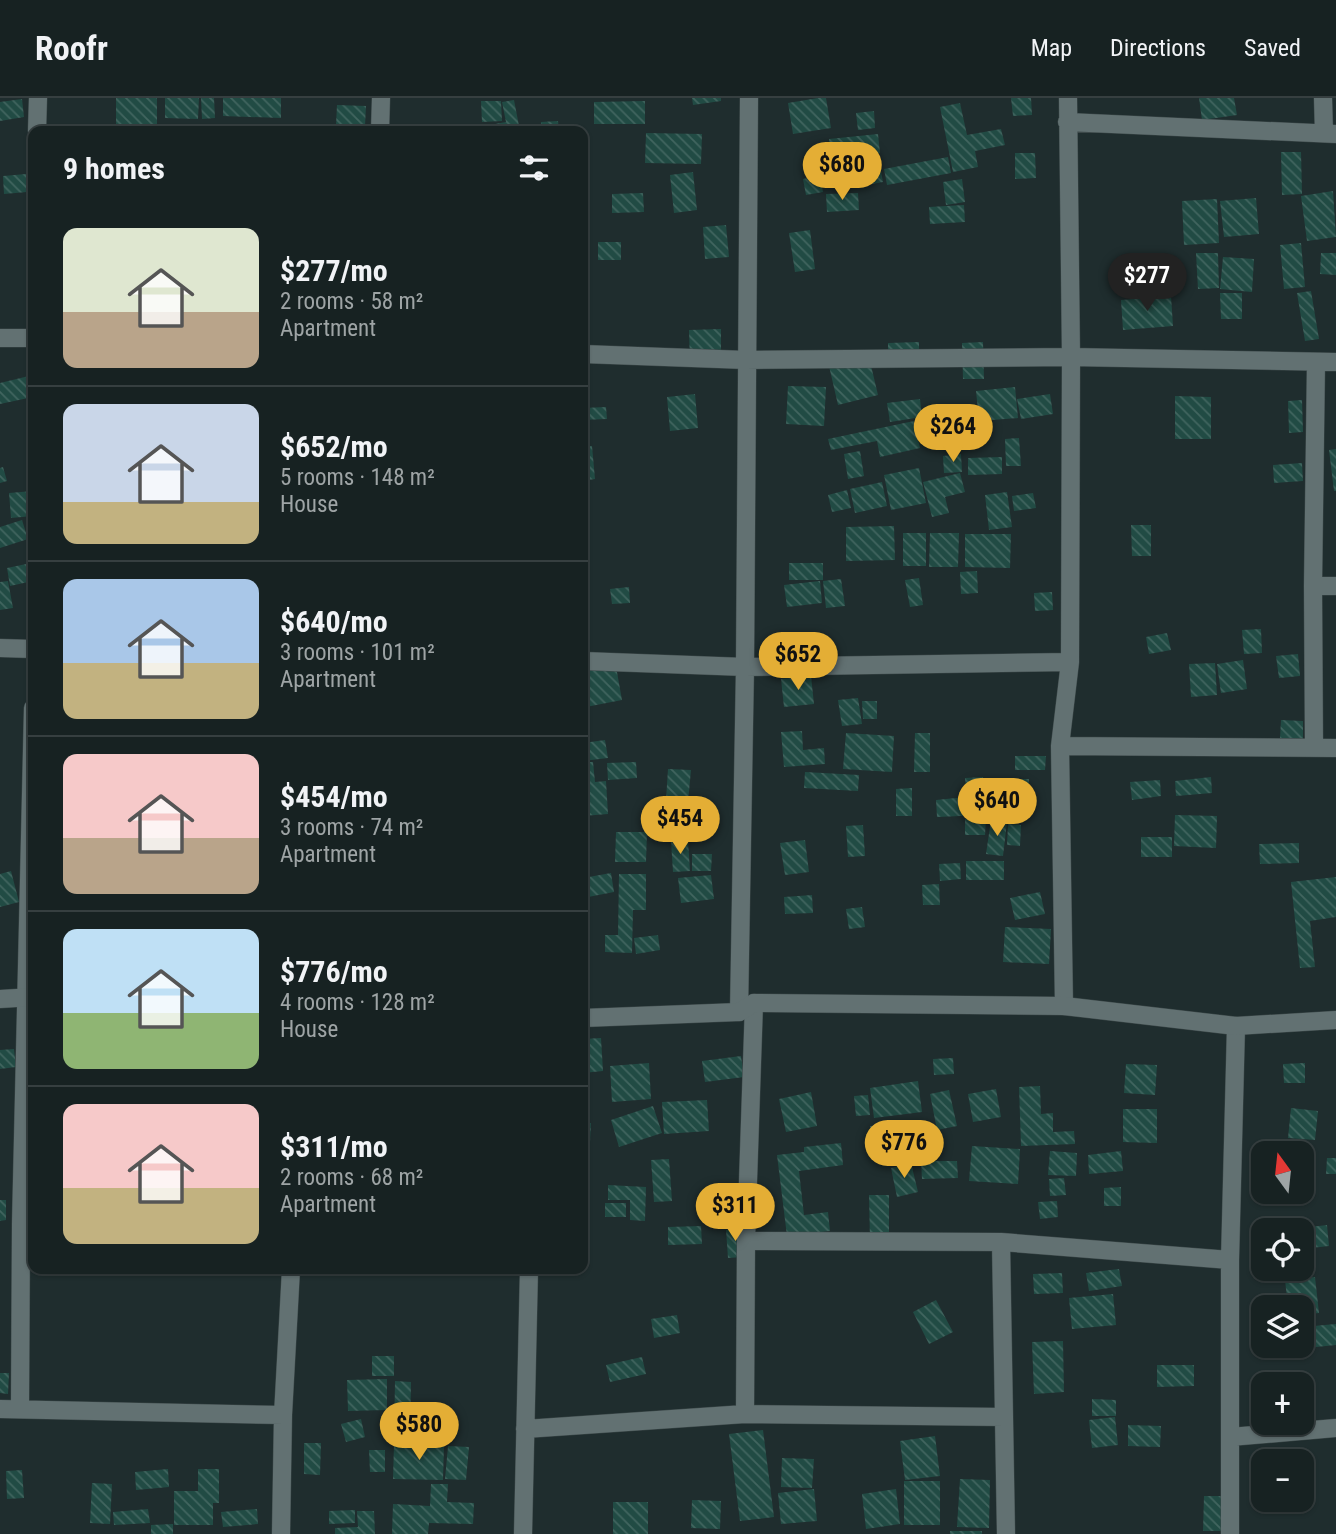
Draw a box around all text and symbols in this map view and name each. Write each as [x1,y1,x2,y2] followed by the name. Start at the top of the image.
[35,29,108,68] text: Roofr
[1031,34,1072,62] text: Map
[1110,34,1206,62] text: Directions
[1244,34,1301,62] text: Saved
[801,142,883,202] pin: $680
[515,149,553,187] icon: filters
[63,151,165,186] text: 9 homes
[819,151,865,178] text: $680
[280,253,388,288] text: $277/mo
[1106,254,1188,313] pin: $277
[119,256,203,340] icon: home
[1124,262,1170,289] text: $277
[280,288,423,315] text: 2 rooms · 58 m²
[280,315,376,342] text: Apartment
[912,404,994,464] pin: $264
[930,413,976,440] text: $264
[280,429,388,464] text: $652/mo
[119,432,203,516] icon: home
[280,464,435,491] text: 5 rooms · 148 m²
[280,491,338,518] text: House
[280,604,388,639] text: $640/mo
[119,607,203,691] icon: home
[757,632,839,692] pin: $652
[280,639,435,666] text: 3 rooms · 101 m²
[775,641,821,668] text: $652
[280,666,376,693] text: Apartment
[956,778,1038,838] pin: $640
[280,779,388,814] text: $454/mo
[119,782,203,866] icon: home
[974,787,1020,814] text: $640
[639,796,721,856] pin: $454
[657,805,703,832] text: $454
[280,814,423,841] text: 3 rooms · 74 m²
[280,841,376,868] text: Apartment
[280,954,388,989] text: $776/mo
[119,957,203,1041] icon: home
[280,989,435,1016] text: 4 rooms · 128 m²
[280,1016,338,1043] text: House
[863,1121,945,1180] pin: $776
[280,1129,388,1164] text: $311/mo
[881,1129,927,1156] text: $776
[119,1132,203,1216] icon: home
[1251,1141,1314,1204] north arrow
[1251,1141,1314,1512] map controls
[280,1164,423,1191] text: 2 rooms · 68 m²
[694,1184,776,1243] pin: $311
[280,1191,376,1218] text: Apartment
[712,1192,758,1219] text: $311
[1251,1218,1314,1281] button: locate
[1251,1295,1314,1358] button: layers
[1251,1372,1314,1435] button: +
[378,1402,460,1462] pin: $580
[396,1411,442,1438] text: $580
[1251,1449,1314,1512] button: −

